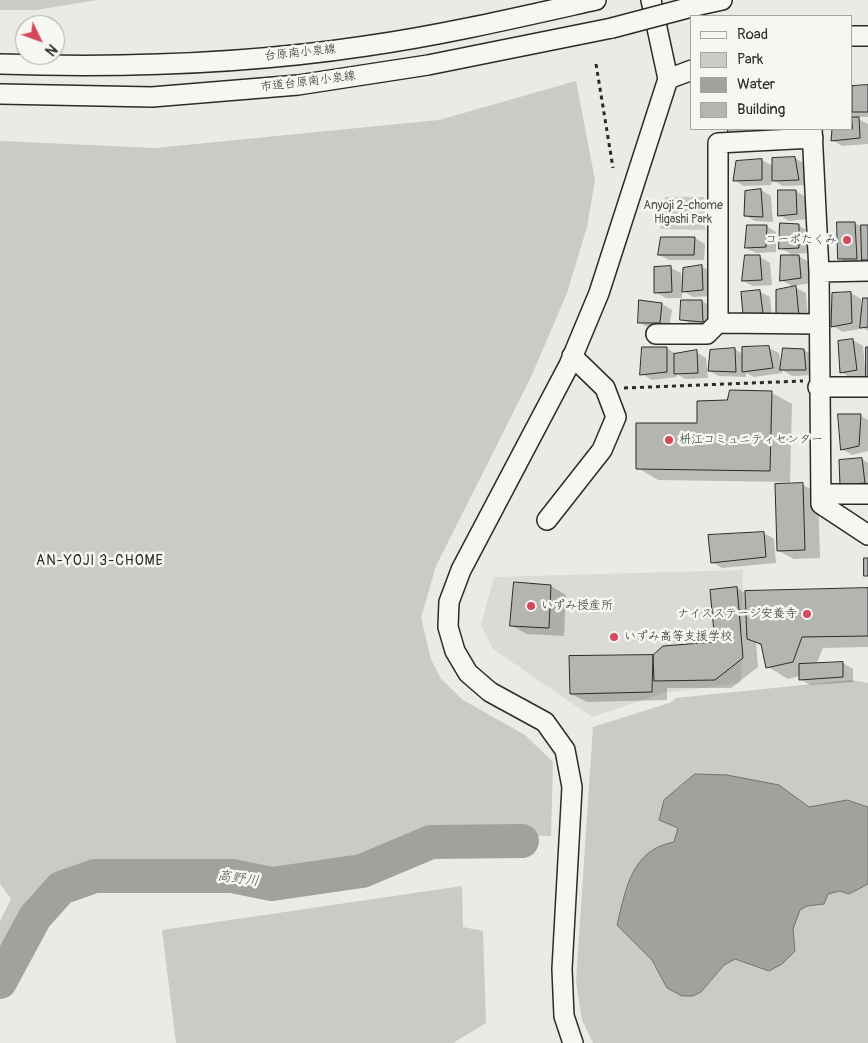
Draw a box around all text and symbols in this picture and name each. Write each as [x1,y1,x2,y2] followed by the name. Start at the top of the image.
[15,15,65,65] north arrow
[690,15,853,130] legend
[737,25,768,44] text: Road
[41,40,60,59] text: N
[263,42,337,64] street label: 台原南小泉線
[737,50,763,69] text: Park
[259,69,357,95] street label: 市道台原南小泉線
[737,75,775,94] text: Water
[737,100,785,119] text: Building
[643,199,723,227] park label: Anyoji 2-chome Higashi Park
[765,233,837,247] place label: コーポたくみ
[841,234,853,246] marker: コーポたくみ
[679,433,823,447] place label: 枡江コミュニティセンター
[663,434,675,446] marker: 枡江コミュニティセンター
[34,553,166,569] district label: AN-YOJI 3-CHOME
[541,599,613,613] place label: いずみ授産所
[525,600,537,612] marker: いずみ授産所
[677,607,797,621] place label: ナイスステージ安養寺
[801,608,813,620] marker: ナイスステージ安養寺
[624,630,732,644] place label: いずみ高等支援学校
[608,631,620,643] marker: いずみ高等支援学校
[216,868,260,890] water label: 高野川

